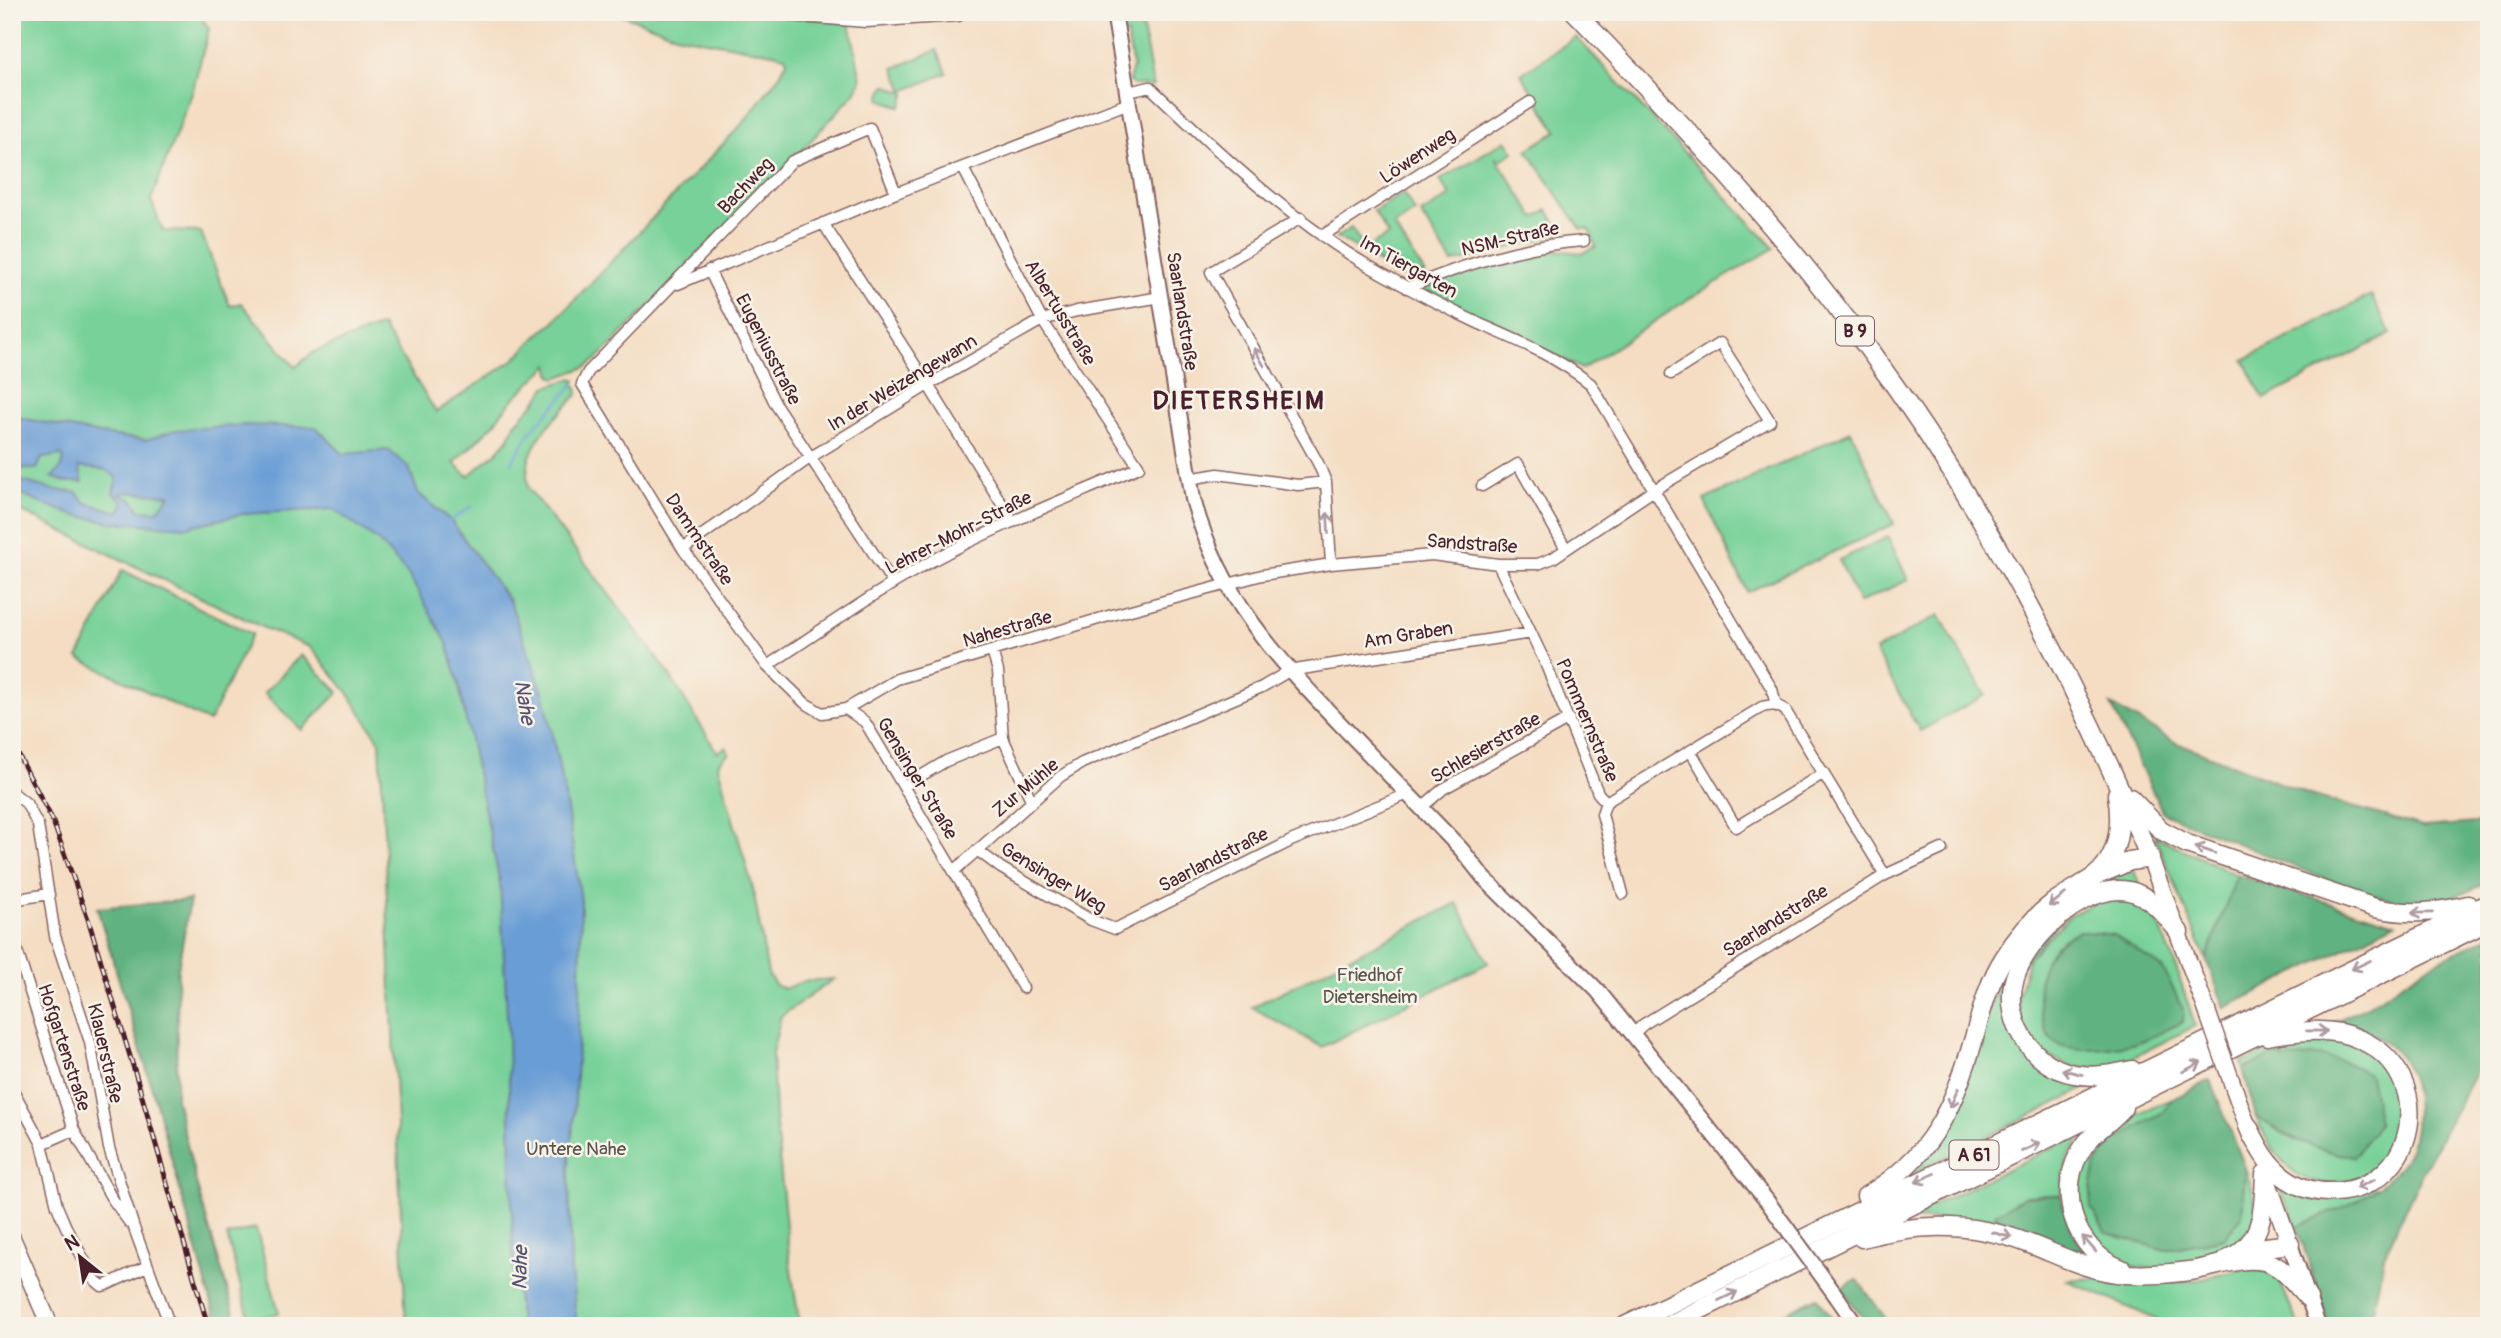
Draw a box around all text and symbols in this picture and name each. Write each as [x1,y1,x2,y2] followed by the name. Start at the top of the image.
[1375,123,1460,189] street label: Löwenweg
[713,152,779,219] street label: Bachweg
[1459,216,1562,262] street label: NSM-Straße
[1355,230,1462,304] street label: Im Tiergarten
[1161,250,1203,373] street label: Saarlandstraße
[1019,255,1102,370] street label: Albertusstraße
[730,290,807,410] street label: Eugeniusstraße
[1836,316,1874,346] road number: B 9
[823,329,982,437] street label: In der Weizengewann
[1252,347,1266,367] one-way arrow
[1152,385,1326,417] district label: DIETERSHEIM
[881,485,1036,580] street label: Lehrer-Mohr-Straße
[660,489,739,591] street label: Dammstraße
[1321,512,1334,535] one-way arrow
[1426,529,1519,559] street label: Sandstraße
[960,605,1055,653] street label: Nahestraße
[1362,616,1455,654] street label: Am Graben
[1550,655,1624,786] street label: Pommernstraße
[508,678,542,729] water label: Nahe
[1426,706,1545,789] street label: Schlesierstraße
[871,713,963,845] street label: Gensinger Straße
[987,753,1064,823] street label: Zur Mühle
[1155,822,1273,898] street label: Saarlandstraße
[996,837,1111,919] street label: Gensinger Weg
[2194,843,2216,855] one-way arrow
[1718,879,1833,963] street label: Saarlandstraße
[2048,893,2066,908] one-way arrow
[2411,906,2434,920] one-way arrow
[2351,959,2372,973] one-way arrow
[1322,963,1418,1009] park label: Friedhof Dietersheim
[32,981,96,1115] street label: Hofgartenstraße
[82,1001,128,1106] street label: Klauerstraße
[2306,1024,2329,1038] one-way arrow
[2182,1059,2202,1073] one-way arrow
[2061,1065,2083,1078] one-way arrow
[1947,1086,1960,1108] one-way arrow
[526,1137,627,1161] park label: Untere Nahe
[1950,1140,1998,1170] road number: A 61
[2020,1140,2041,1154] one-way arrow
[1915,1172,1936,1186] one-way arrow
[2355,1177,2376,1191] one-way arrow
[46,1222,116,1292] north arrow
[60,1229,84,1257] text: N
[1991,1229,2013,1242] one-way arrow
[2081,1235,2097,1253] one-way arrow
[507,1243,534,1290] water label: Nahe
[1717,1288,1738,1302] one-way arrow

